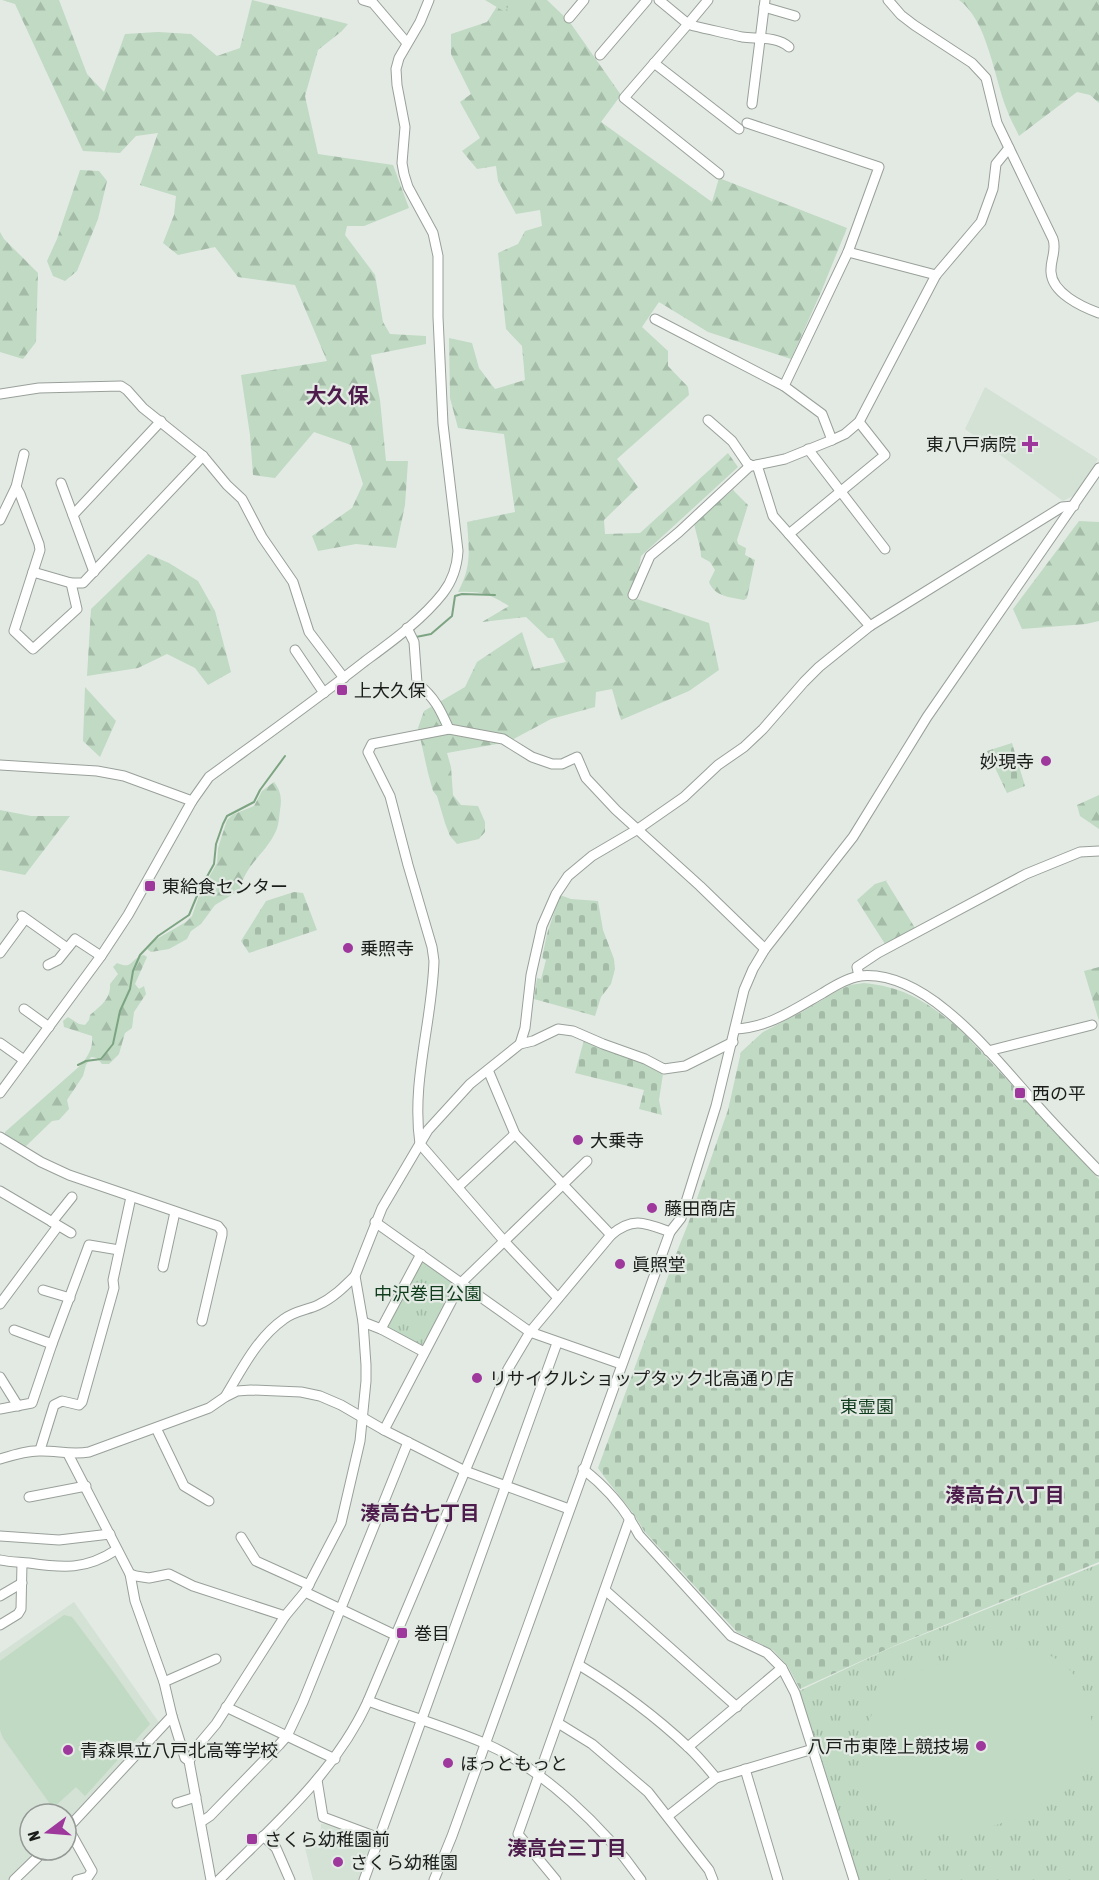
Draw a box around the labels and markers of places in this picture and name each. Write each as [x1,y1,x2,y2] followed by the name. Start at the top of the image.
[926,434,1016,455] place label: 東八戸病院
[1021,435,1039,453] marker: 東八戸病院
[354,680,426,701] place label: 上大久保
[335,683,349,697] marker: 上大久保
[980,751,1034,772] place label: 妙現寺
[1039,754,1053,768] marker: 妙現寺
[162,876,288,897] place label: 東給食センター
[143,879,157,893] marker: 東給食センター
[360,938,414,959] place label: 乗照寺
[341,941,355,955] marker: 乗照寺
[1032,1083,1086,1104] place label: 西の平
[1013,1086,1027,1100] marker: 西の平
[590,1130,644,1151] place label: 大乗寺
[571,1133,585,1147] marker: 大乗寺
[664,1198,736,1219] place label: 藤田商店
[645,1201,659,1215] marker: 藤田商店
[632,1254,686,1275] place label: 眞照堂
[613,1257,627,1271] marker: 眞照堂
[489,1368,794,1389] place label: リサイクルショップタック北高通り店
[470,1371,484,1385] marker: リサイクルショップタック北高通り店
[414,1623,450,1644] place label: 巻目
[395,1626,409,1640] marker: 巻目
[807,1736,969,1757] place label: 八戸市東陸上競技場
[974,1739,988,1753] marker: 八戸市東陸上競技場
[80,1740,278,1761] place label: 青森県立八戸北高等学校
[61,1743,75,1757] marker: 青森県立八戸北高等学校
[460,1753,568,1774] place label: ほっともっと
[441,1756,455,1770] marker: ほっともっと
[264,1829,390,1850] place label: さくら幼稚園前
[245,1832,259,1846] marker: さくら幼稚園前
[350,1852,458,1873] place label: さくら幼稚園
[331,1855,345,1869] marker: さくら幼稚園

